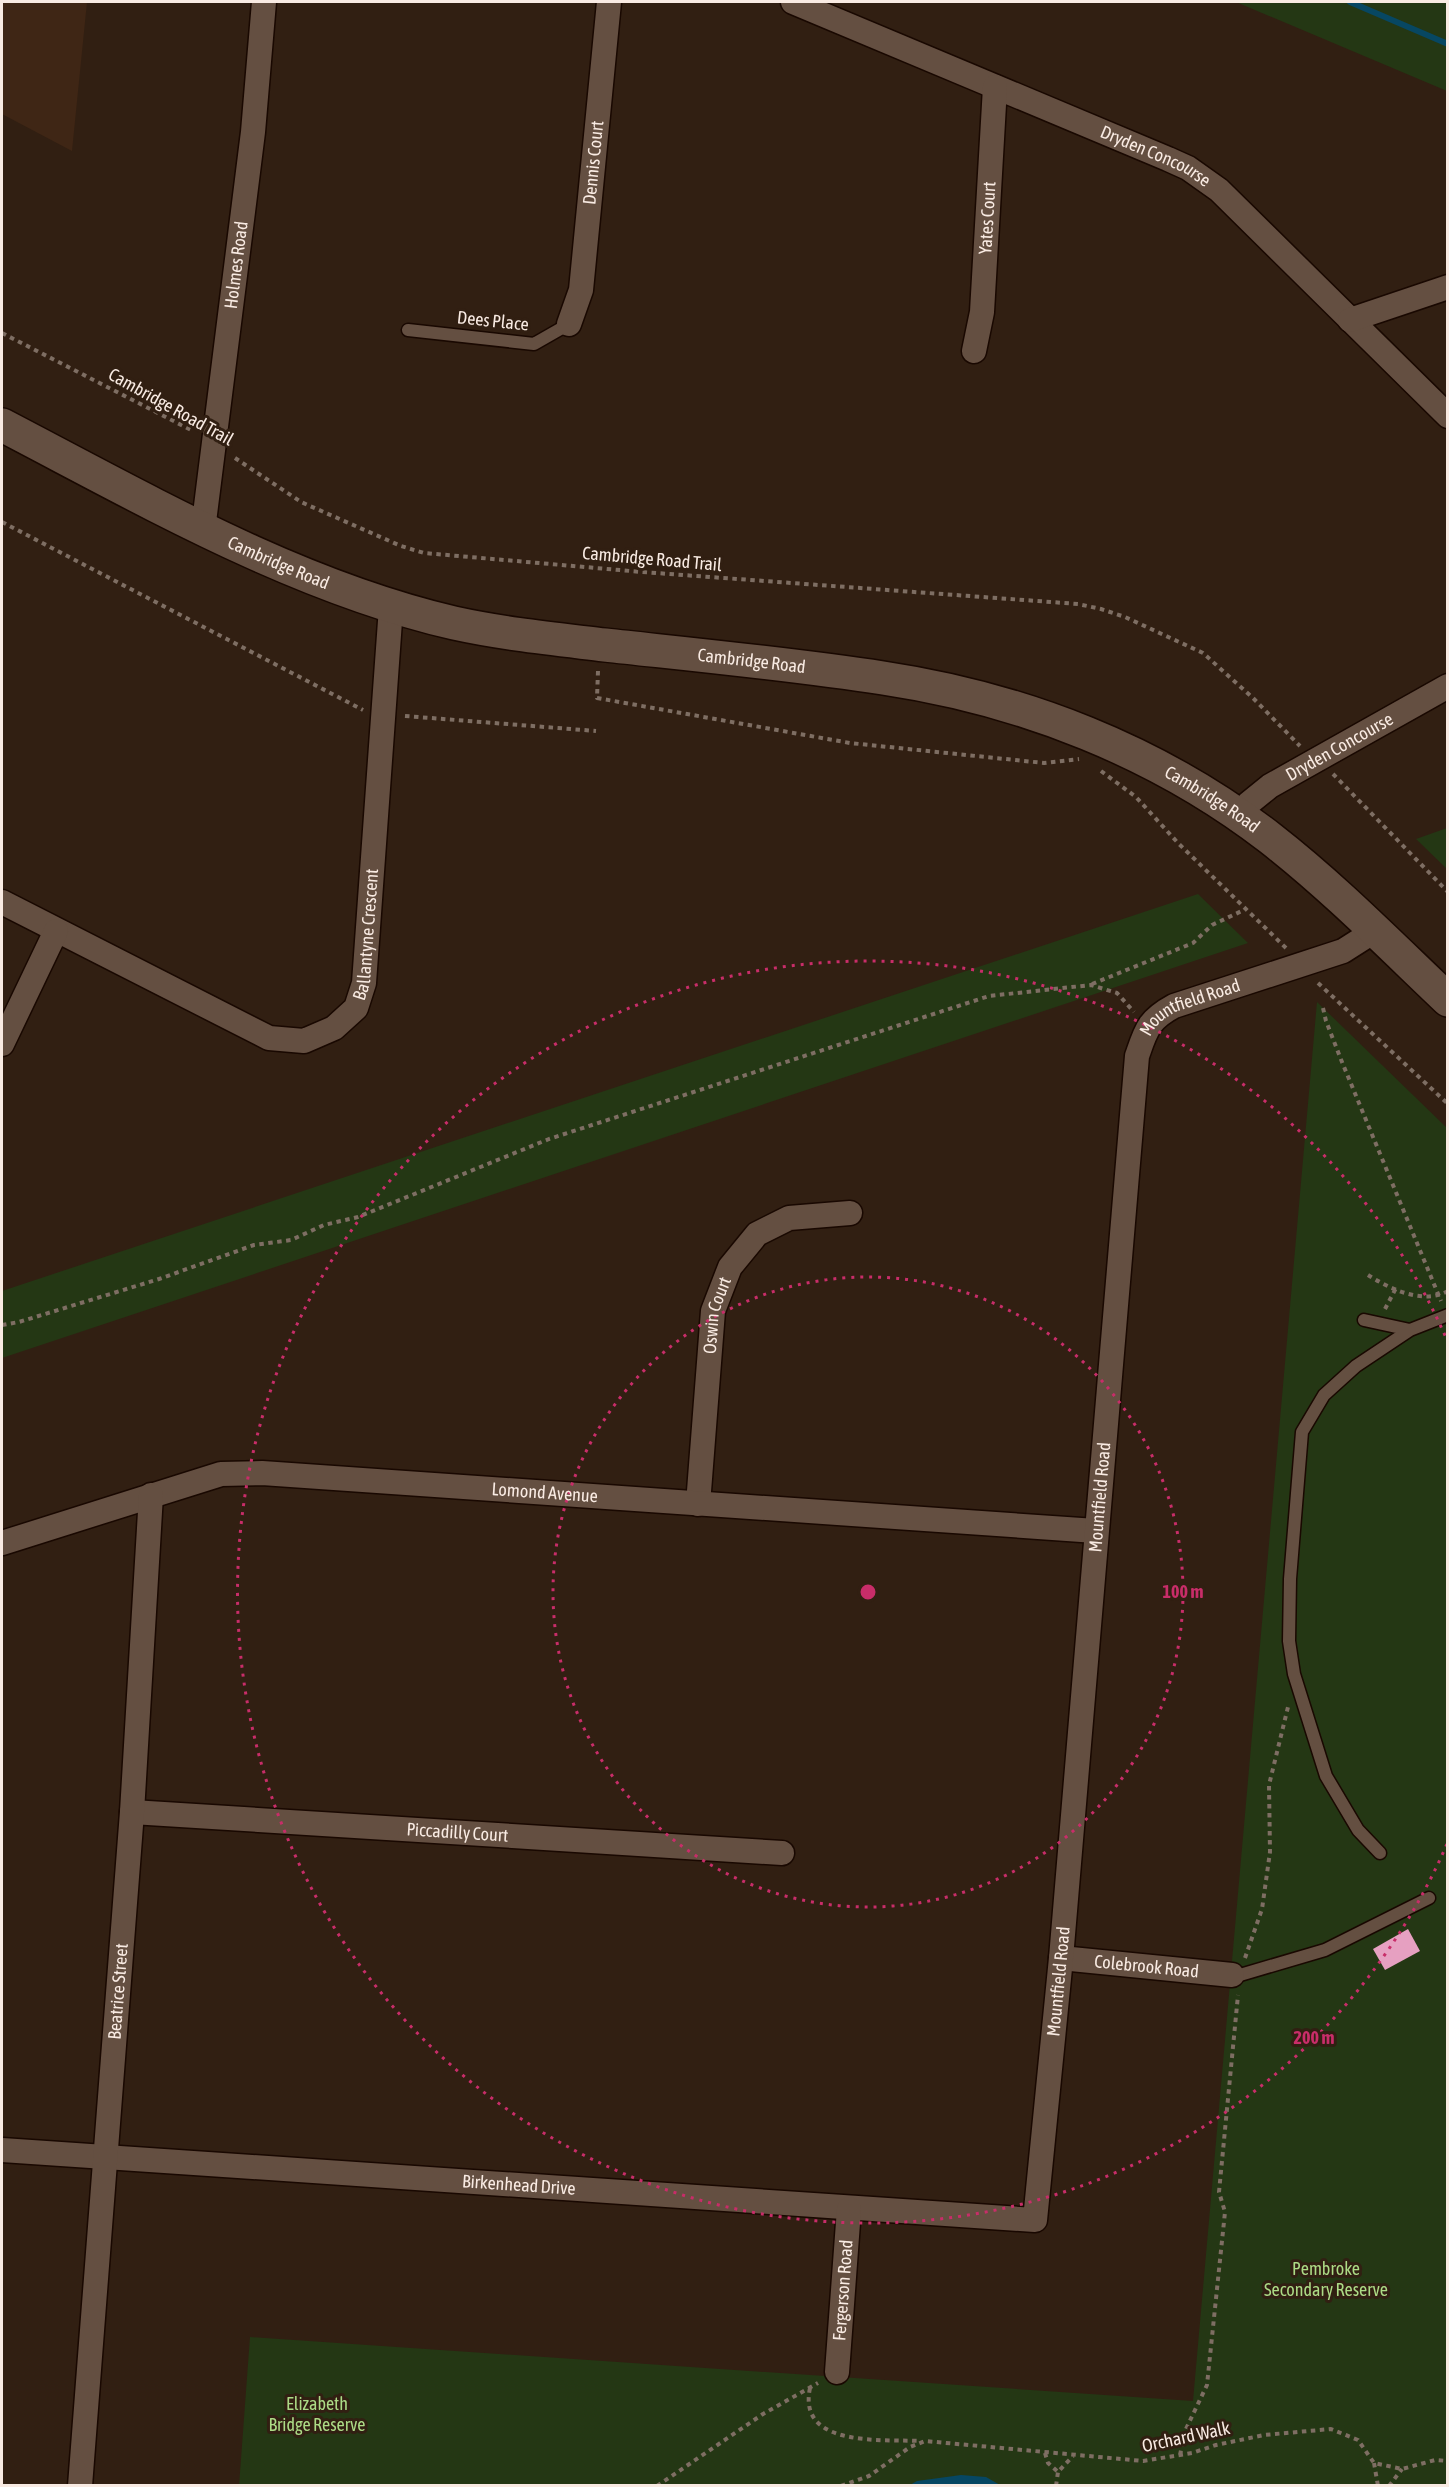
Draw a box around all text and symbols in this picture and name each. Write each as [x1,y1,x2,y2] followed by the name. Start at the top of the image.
[578,120,607,206] street label: Dennis Court
[1097,121,1215,191] street label: Dryden Concourse
[974,181,1000,255] street label: Yates Court
[220,220,252,310] street label: Holmes Road
[456,306,530,335] street label: Dees Place
[105,363,238,450] street label: Cambridge Road Trail
[224,531,332,593] street label: Cambridge Road
[581,542,723,575] street label: Cambridge Road Trail
[696,644,807,677] street label: Cambridge Road
[1282,708,1397,785] street label: Dryden Concourse
[1161,761,1264,837] street label: Cambridge Road
[348,868,382,1003] street label: Ballantyne Crescent
[1135,974,1243,1039] street label: Mountfield Road
[699,1274,735,1355] street label: Oswin Court
[1084,1441,1114,1553] street label: Mountfield Road
[491,1478,599,1506] street label: Lomond Avenue
[1163,1581,1203,1602] text: 100 m
[858,1582,878,1602] centre of rings
[406,1818,509,1846] street label: Piccadilly Court
[1042,1926,1074,2037] street label: Mountfield Road
[103,1942,132,2040] street label: Beatrice Street
[1093,1950,1200,1982] street label: Colebrook Road
[1294,2027,1334,2048] text: 200 m
[461,2170,576,2199] street label: Birkenhead Drive
[828,2239,857,2341] street label: Fergerson Road
[1264,2258,1388,2300] park label: Pembroke Secondary Reserve
[269,2393,365,2435] park label: Elizabeth Bridge Reserve
[1140,2417,1232,2456] street label: Orchard Walk

